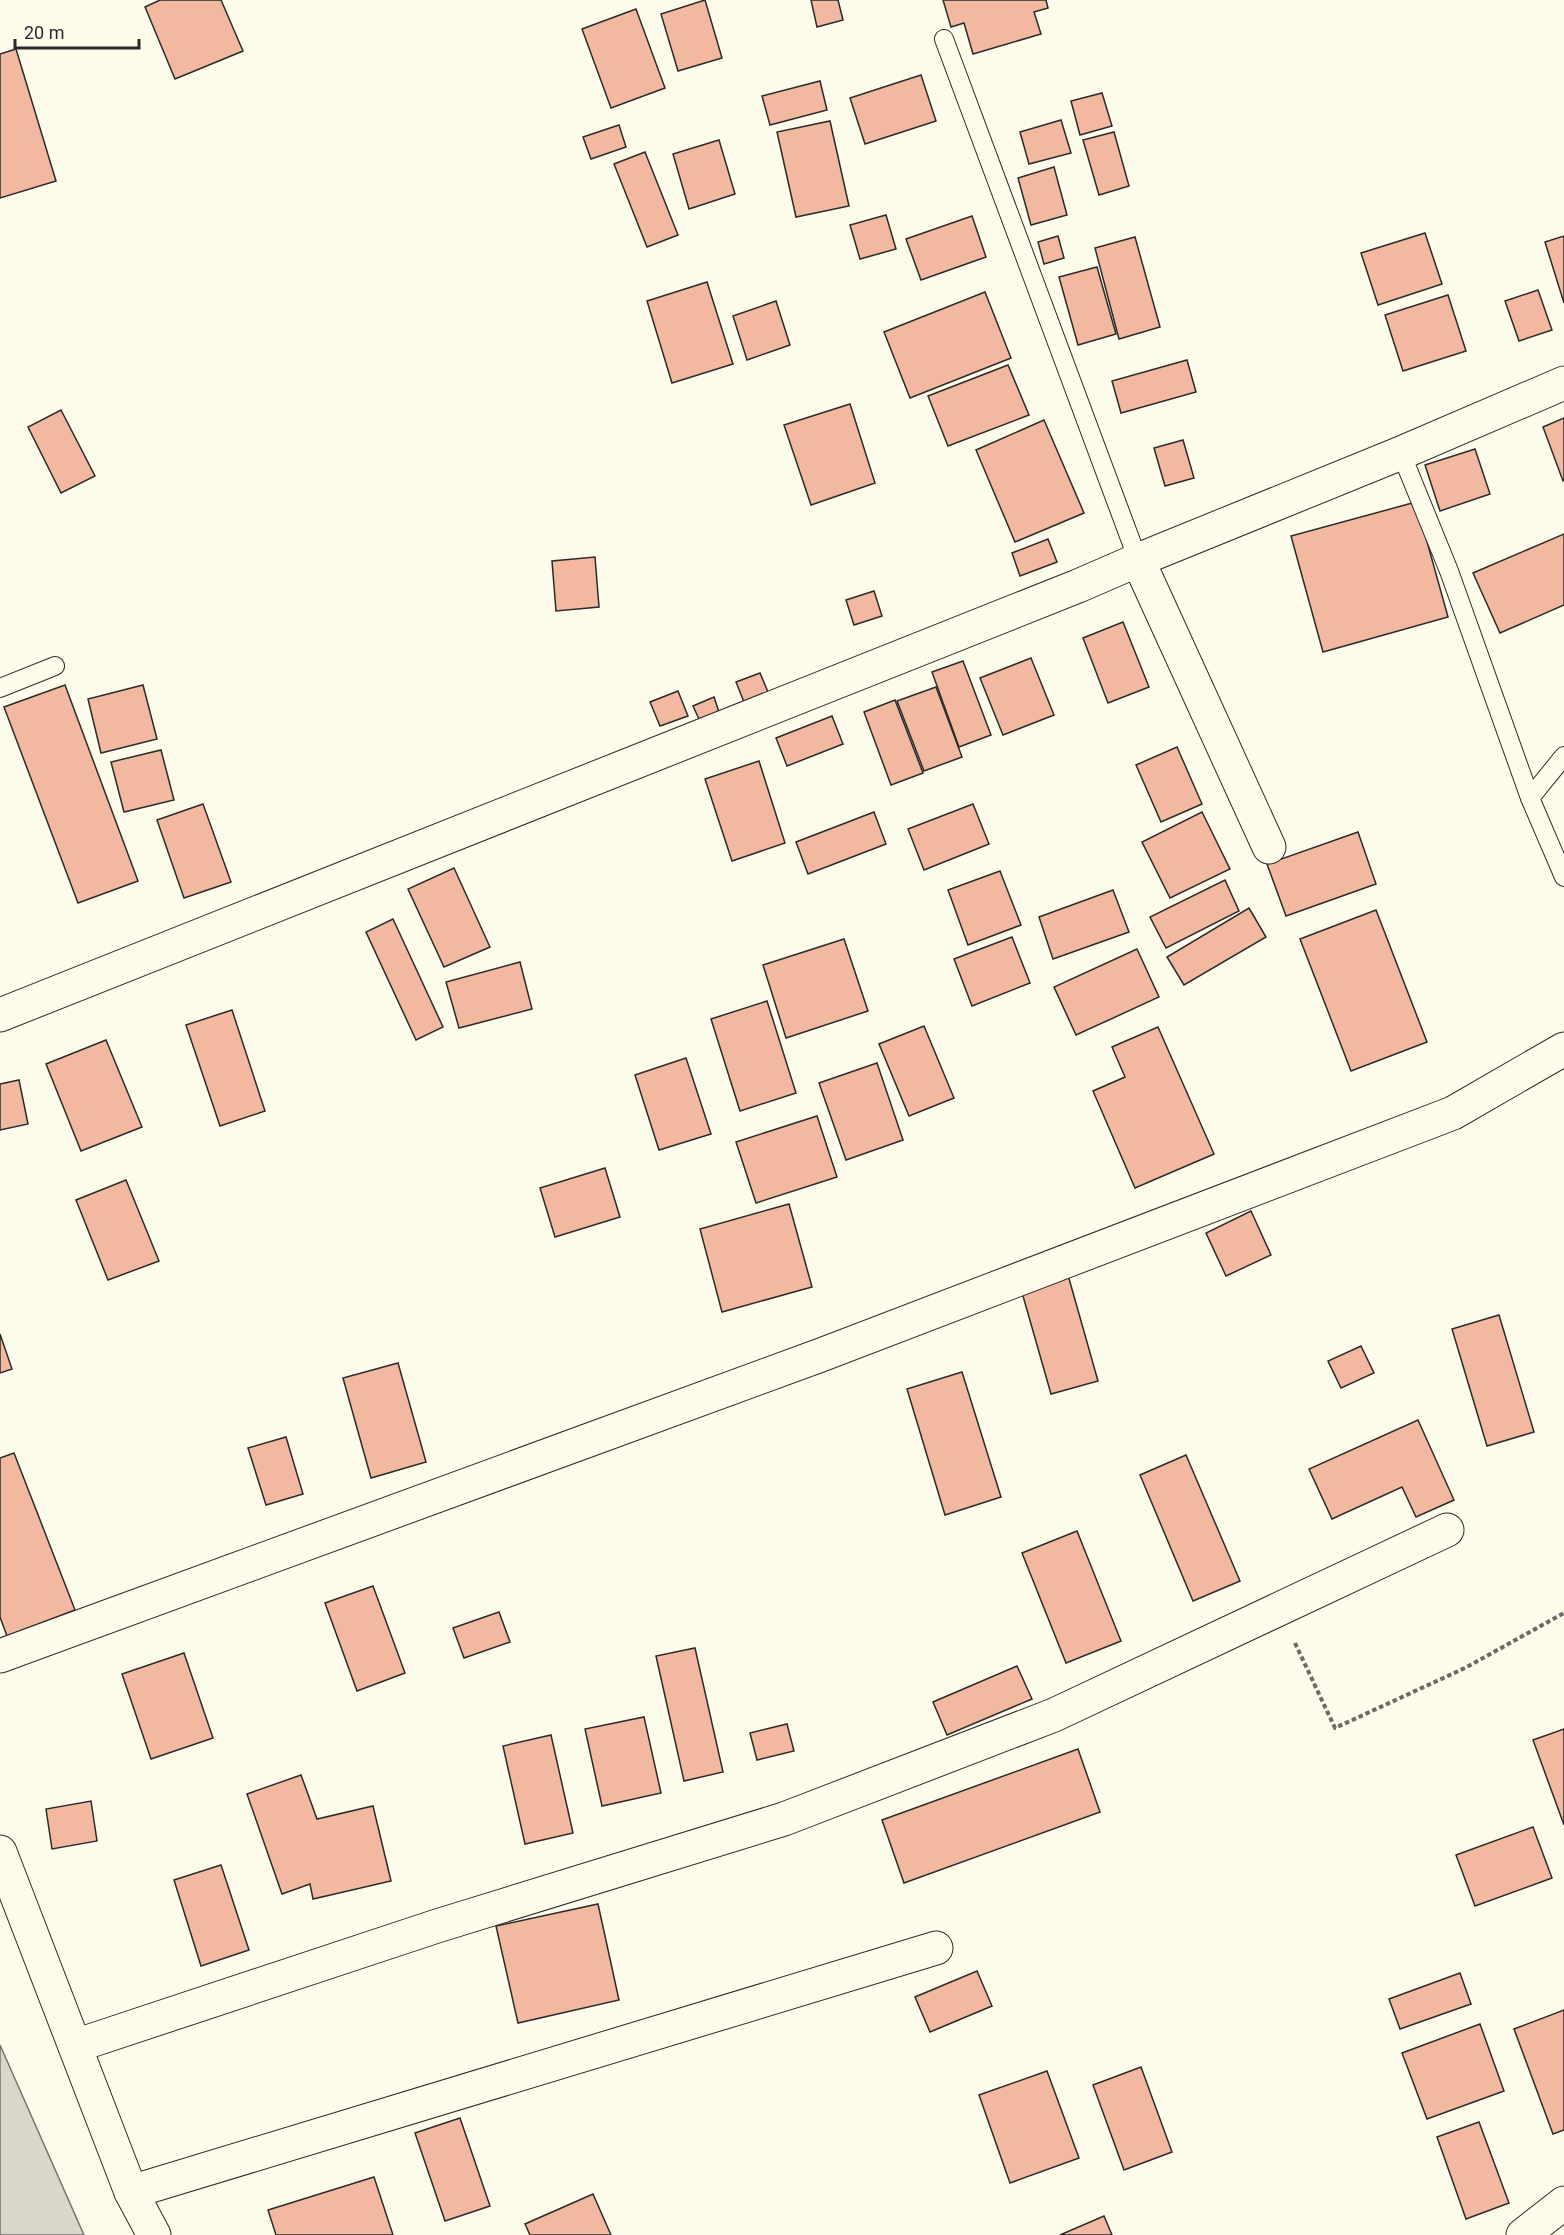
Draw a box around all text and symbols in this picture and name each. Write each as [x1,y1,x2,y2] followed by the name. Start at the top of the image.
[15,12,140,50] scale bar
[24,22,64,43] text: 20 m

